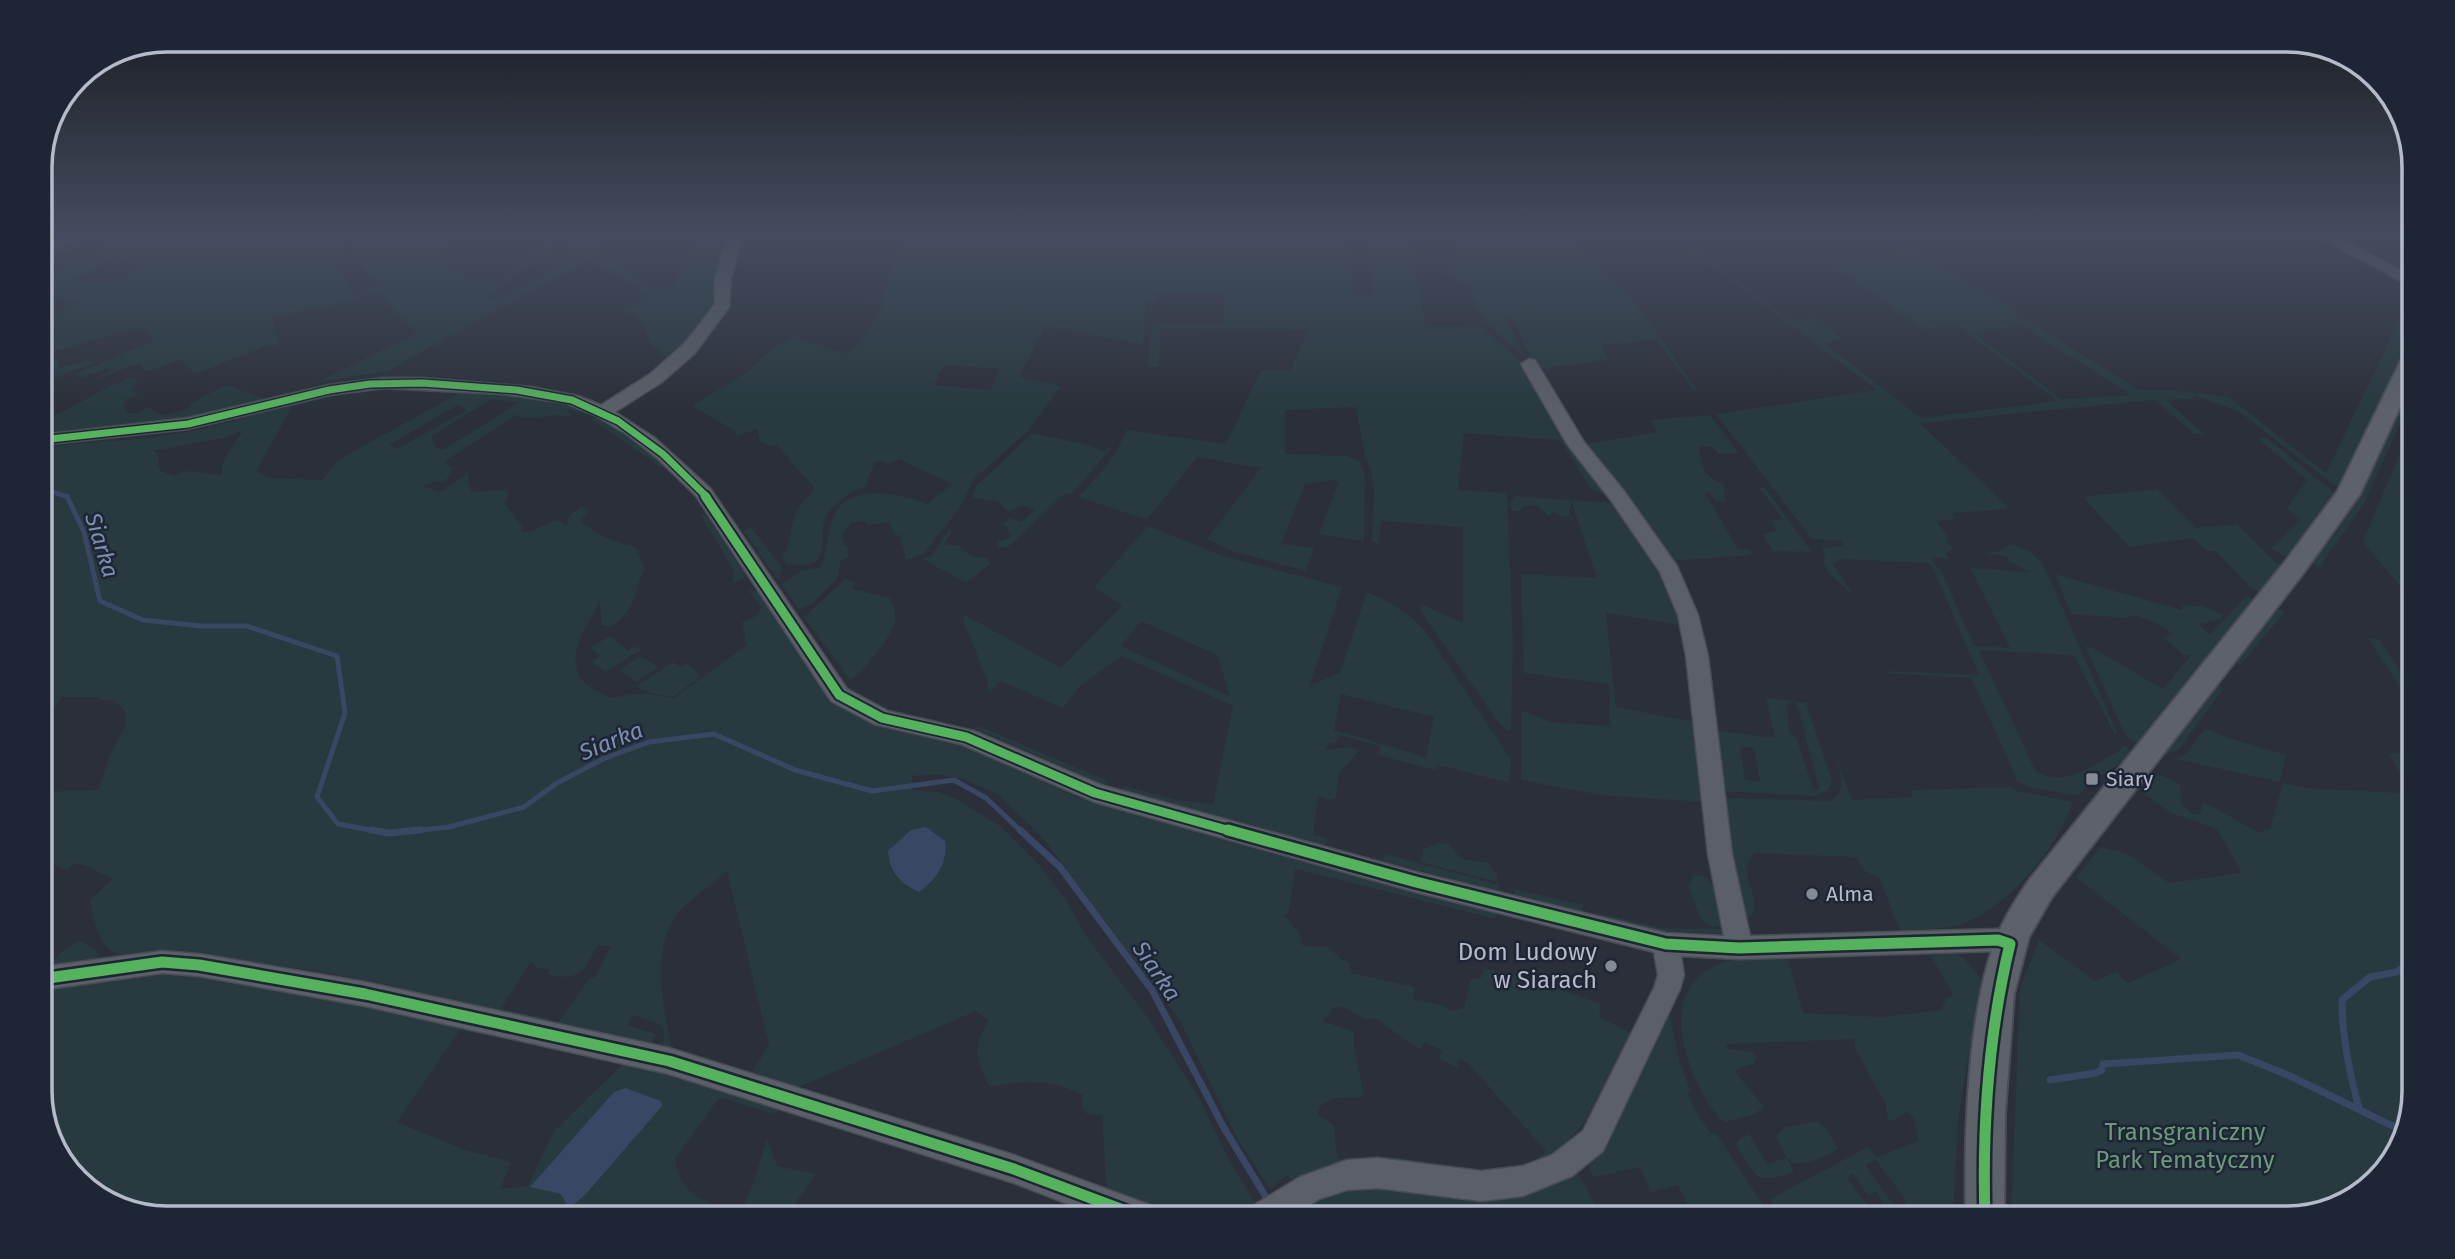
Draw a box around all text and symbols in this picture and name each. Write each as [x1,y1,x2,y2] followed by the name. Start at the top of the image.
[79,508,125,581] water label: Siarka
[574,716,647,767] water label: Siarka
[2106,766,2154,792] place label: Siary
[2084,771,2100,787] marker: Siary
[1826,881,1874,907] place label: Alma
[1804,886,1820,902] marker: Alma
[1126,935,1187,1006] water label: Siarka
[1458,938,1597,994] place label: Dom Ludowy w Siarach
[1603,958,1619,974] marker: Dom Ludowy w Siarach
[2095,1118,2275,1174] park label: Transgraniczny Park Tematyczny

